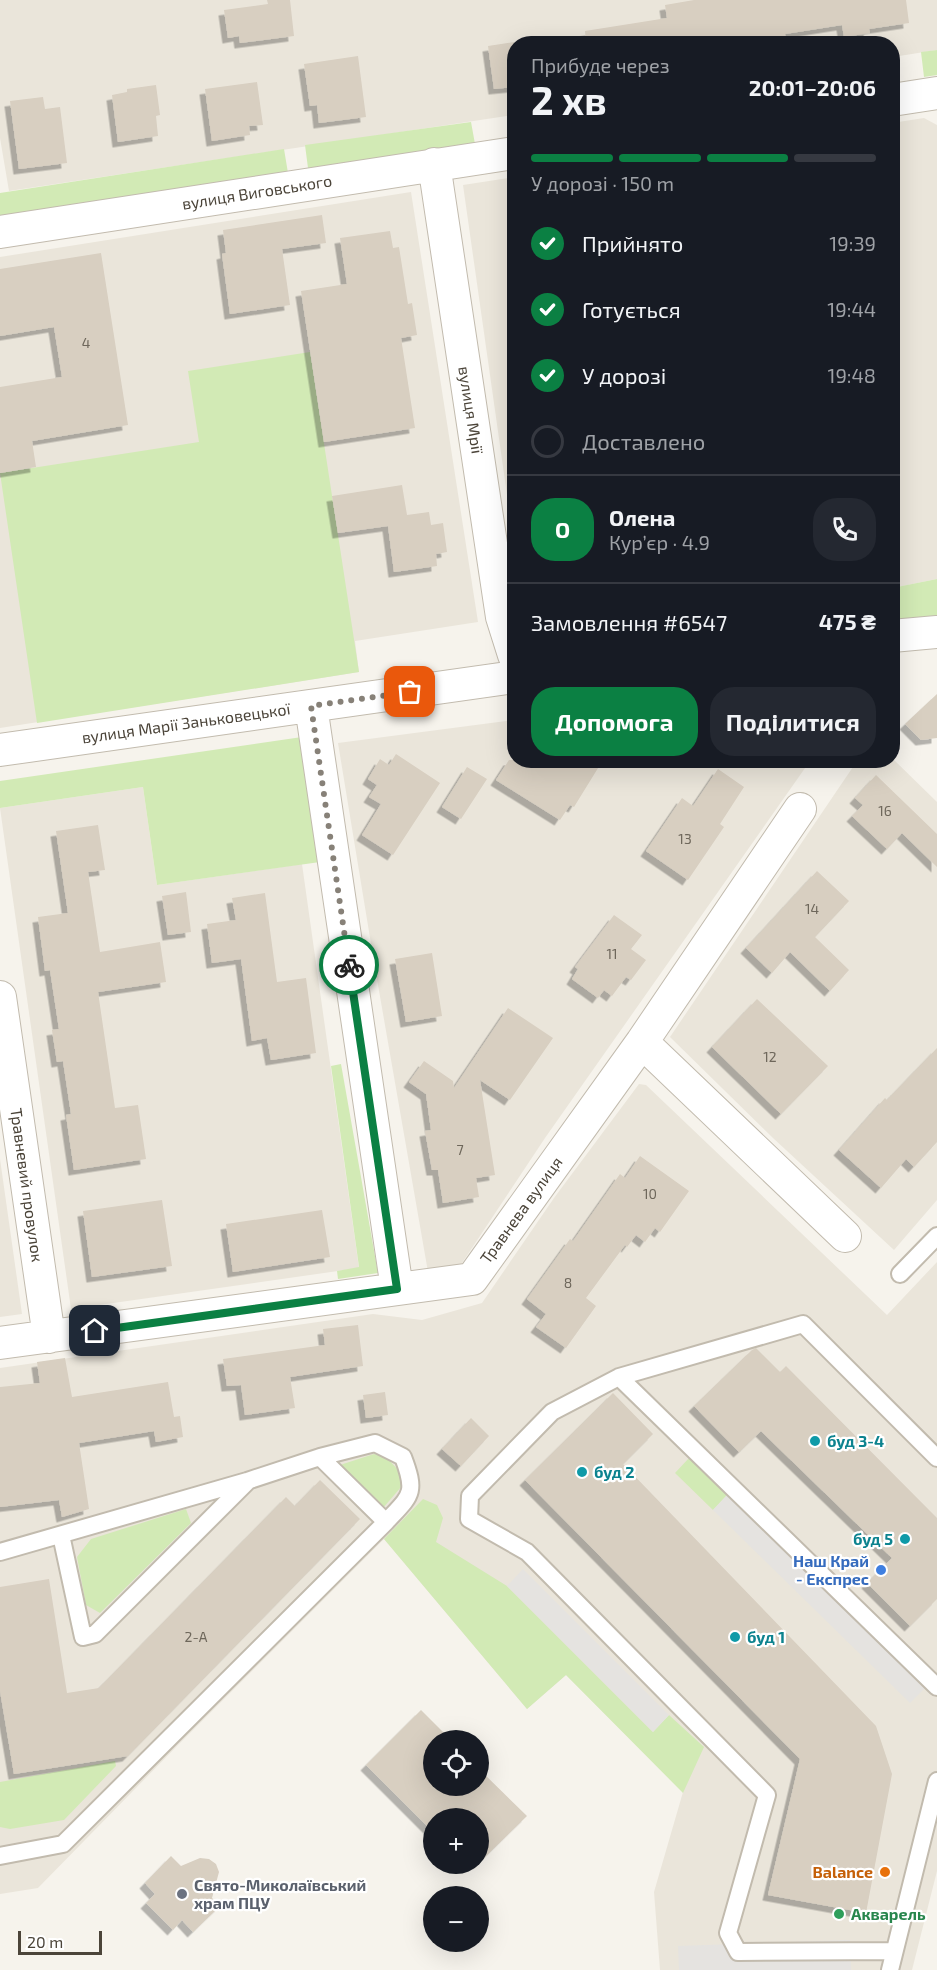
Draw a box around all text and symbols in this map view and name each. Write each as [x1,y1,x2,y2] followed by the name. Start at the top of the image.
[531,53,670,77] text: Прибуде через
[749,74,876,100] text: 20:01–20:06
[531,76,607,123] text: 2 хв
[181,170,333,214] street label: вулиця Виговського
[531,171,674,195] text: У дорозі · 150 m
[531,227,564,260] icon: check
[582,230,683,256] text: Прийнято
[829,231,876,255] text: 19:39
[531,293,564,326] icon: check
[582,296,681,322] text: Готується
[827,297,876,321] text: 19:44
[82,334,90,351] house number: 4
[531,359,564,392] icon: check
[582,362,666,388] text: У дорозі
[827,363,876,387] text: 19:48
[454,365,488,456] street label: вулиця Мрії
[582,428,705,454] text: Доставлено
[813,498,876,561] button: phone
[609,504,675,530] text: Олена
[555,516,570,542] text: О
[609,530,710,554] text: Кур’єр · 4.9
[819,608,876,634] text: 475 ₴
[531,609,727,635] text: Замовлення #6547
[384,666,435,717] pin
[393,675,426,708] icon: bag
[531,687,698,756] button: Допомога
[710,687,876,756] button: Поділитися
[80,698,293,748] street label: вулиця Марії Заньковецької
[878,802,892,819] house number: 16
[678,830,692,847] house number: 13
[805,900,819,917] house number: 14
[319,935,379,995] courier
[606,945,618,962] house number: 11
[333,949,366,982] icon: bike
[763,1048,777,1065] house number: 12
[6,1107,48,1264] street label: Травневий провулок
[456,1141,464,1158] house number: 7
[475,1153,567,1267] street label: Травнева вулиця
[643,1185,657,1202] house number: 10
[564,1274,572,1291] house number: 8
[69,1305,120,1356] pin
[78,1314,111,1347] icon: home
[827,1431,884,1450] place label: буд 3-4
[808,1434,822,1448] marker: буд 3-4
[594,1462,635,1481] place label: буд 2
[575,1465,589,1479] marker: буд 2
[853,1529,893,1548] place label: буд 5
[898,1532,912,1546] marker: буд 5
[793,1551,869,1588] place label: Наш Край - Експрес
[874,1563,888,1577] marker: Наш Край - Експрес
[747,1627,785,1646] place label: буд 1
[185,1628,208,1645] house number: 2-А
[728,1630,742,1644] marker: буд 1
[423,1730,489,1952] map controls
[423,1730,489,1796] button: locate
[423,1808,489,1874] button: +
[813,1862,873,1881] place label: Balance
[878,1865,892,1879] marker: Balance
[194,1875,366,1912] place label: Свято-Миколаївський храм ПЦУ
[423,1886,489,1952] button: −
[175,1887,189,1901] marker: Свято-Миколаївський храм ПЦУ
[851,1904,926,1923] place label: Акварель
[832,1907,846,1921] marker: Акварель
[18,1928,102,1956] scale bar
[27,1932,63,1951] text: 20 m

